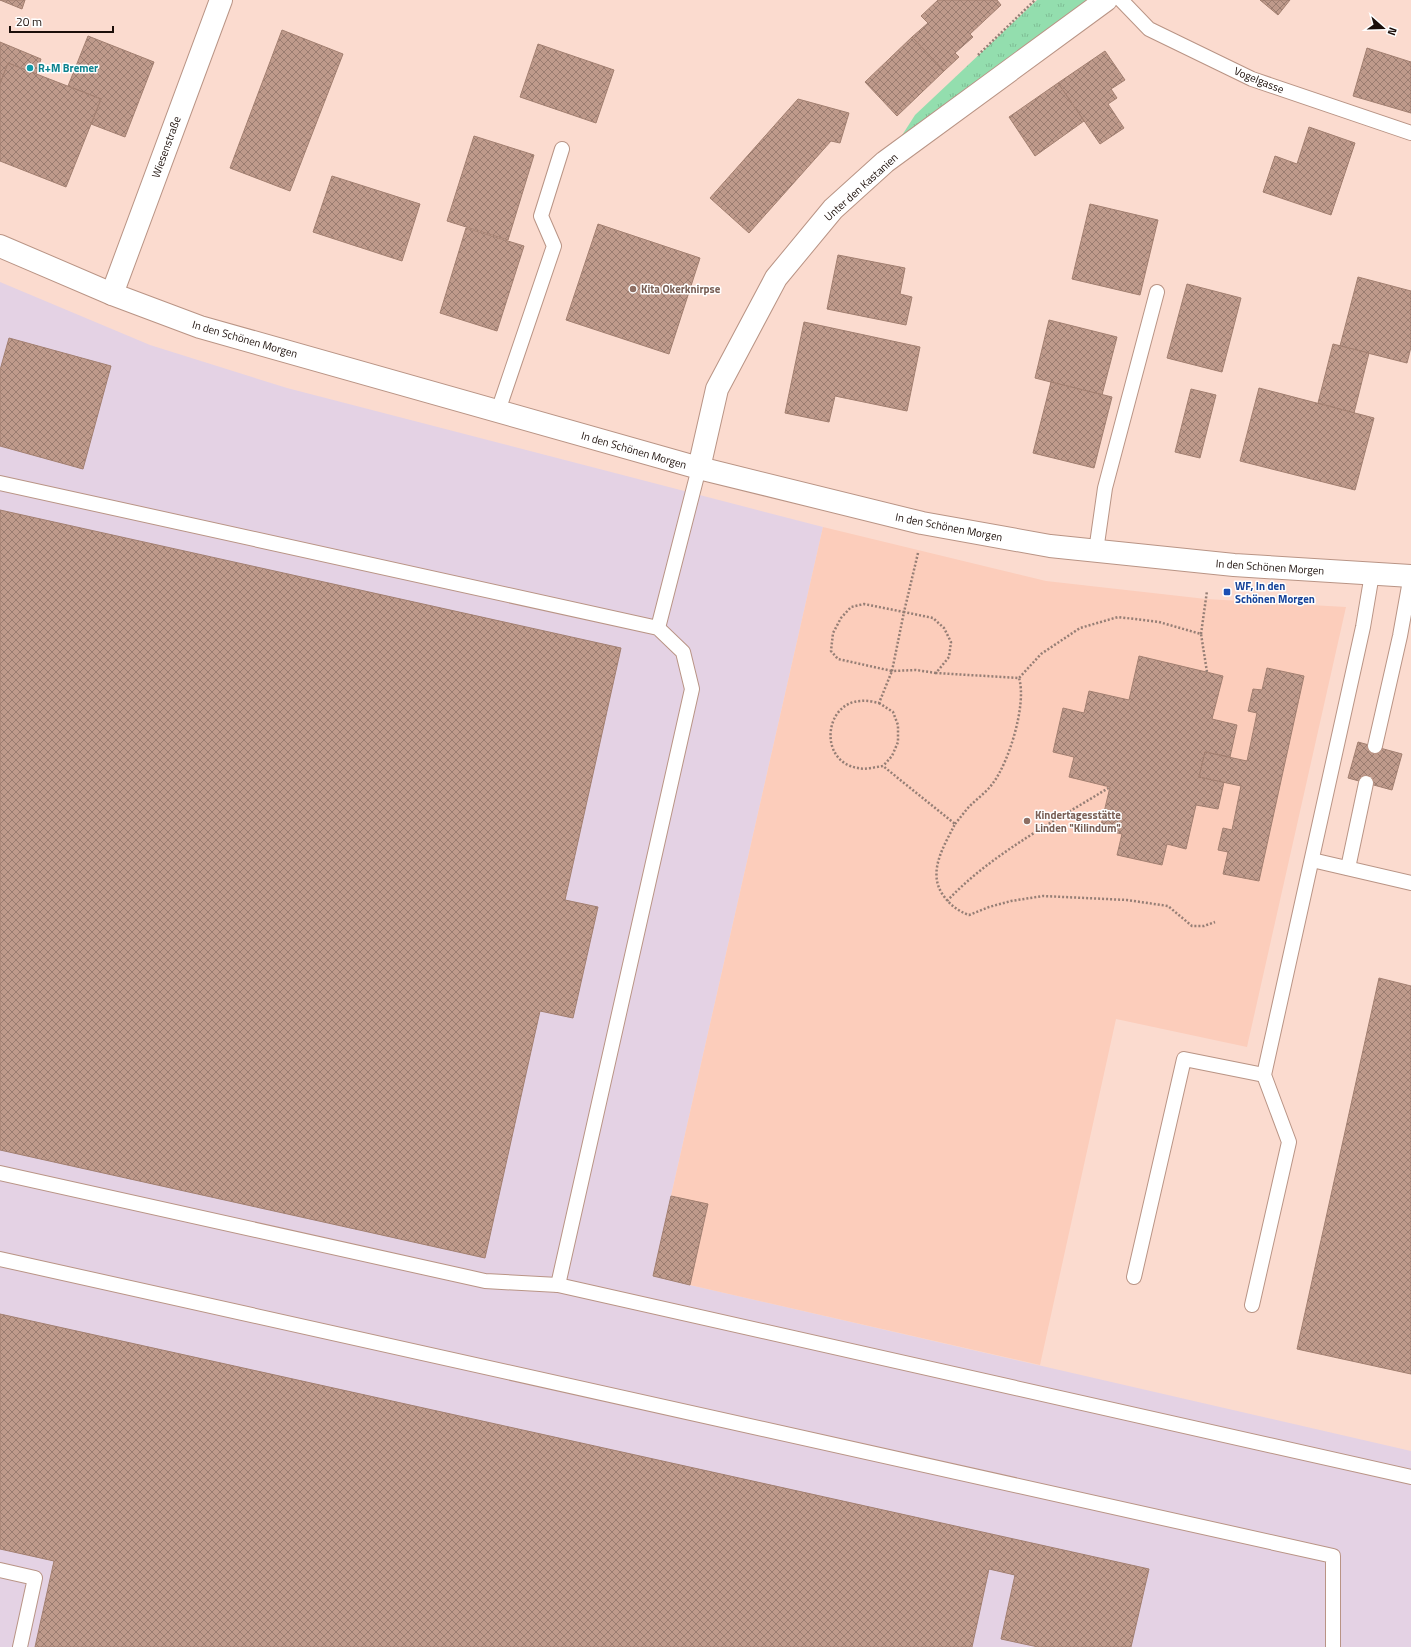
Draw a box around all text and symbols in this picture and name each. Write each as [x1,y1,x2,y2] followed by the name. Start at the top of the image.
[10,8,113,34] scale bar
[1363,8,1403,48] north arrow
[16,12,42,31] text: 20 m
[1384,25,1401,38] text: N
[38,60,98,76] place label: R+M Bremer
[25,63,35,73] marker: R+M Bremer
[1232,63,1287,97] street label: Vogelgasse
[147,114,185,180] street label: Wiesenstraße
[821,149,901,225] street label: Unter den Kastanien
[641,281,721,297] place label: Kita Okerknirpse
[628,284,638,294] marker: Kita Okerknirpse
[190,316,300,362] street label: In den Schönen Morgen
[579,427,689,473] street label: In den Schönen Morgen
[894,509,1004,545] street label: In den Schönen Morgen
[1215,555,1325,579] street label: In den Schönen Morgen
[1235,578,1315,607] place label: WF, In den Schönen Morgen
[1222,587,1232,597] marker: WF, In den Schönen Morgen
[1035,807,1121,836] place label: Kindertagesstätte Linden "Kilindum"
[1022,816,1032,826] marker: Kindertagesstätte Linden "Kilindum"

